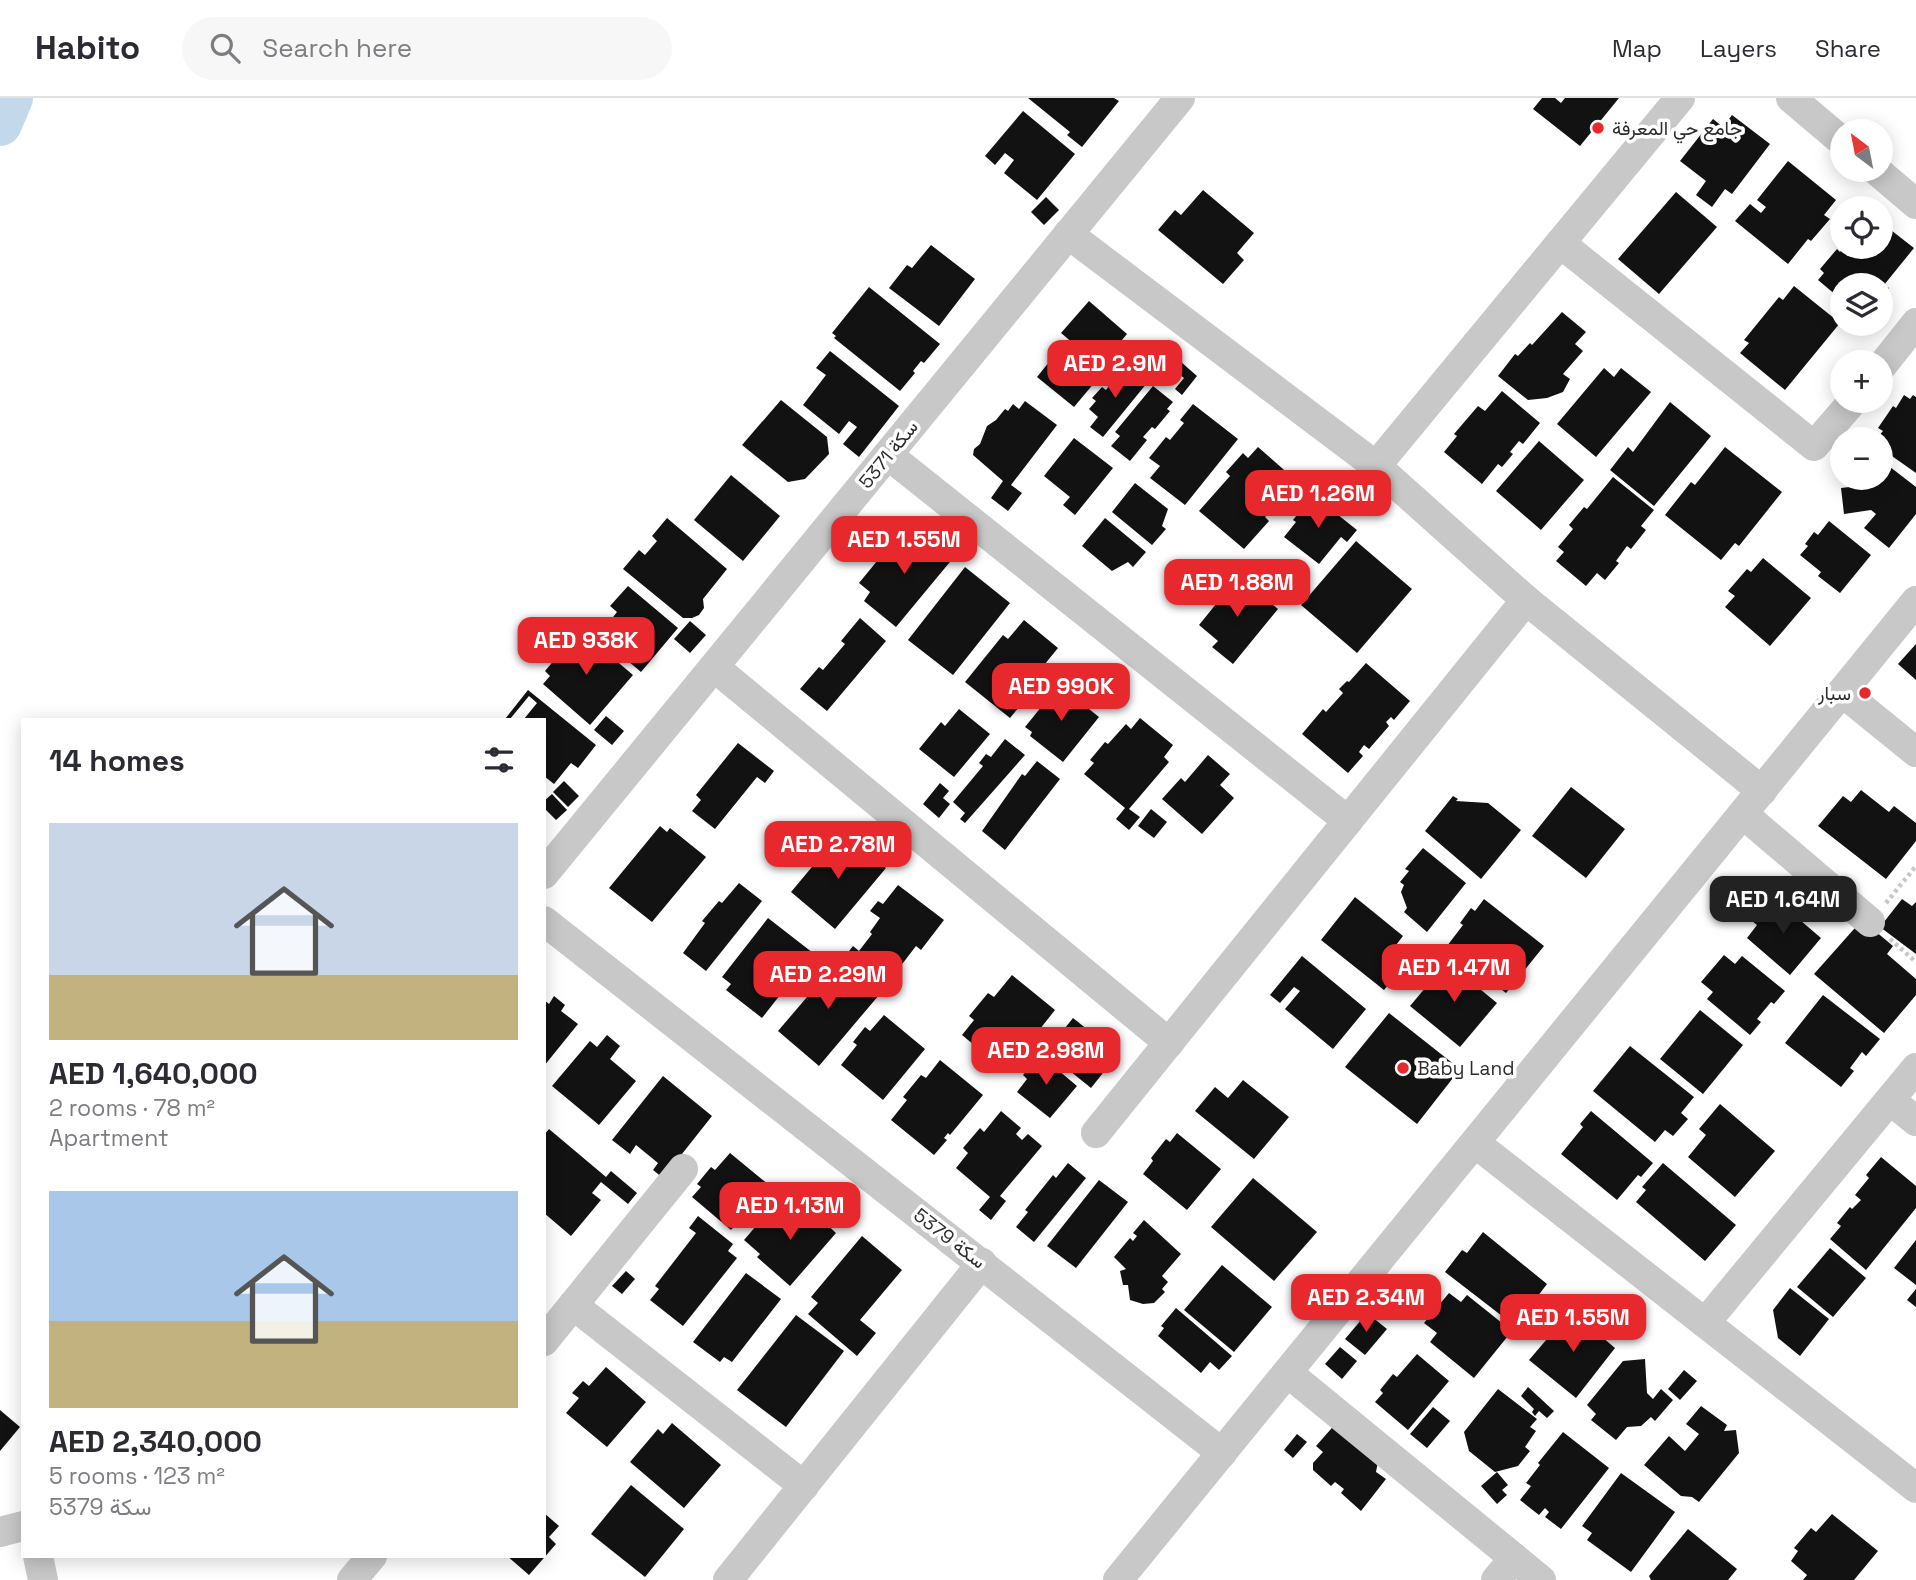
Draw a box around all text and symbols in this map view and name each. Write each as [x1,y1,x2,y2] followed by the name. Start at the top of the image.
[182,17,672,80] search box
[35,27,140,69] text: Habito
[206,29,244,67] icon: search
[262,31,412,65] text: Search here
[1612,33,1662,64] text: Map
[1700,33,1777,64] text: Layers
[1815,33,1881,64] text: Share
[1612,116,1742,144] place label: جامع حي المعرفة
[1830,119,1894,182] north arrow
[1830,119,1893,490] map controls
[1590,120,1606,136] marker: جامع حي المعرفة
[1830,196,1893,259] button: locate
[1830,273,1893,336] button: layers
[1043,341,1187,400] pin: AED 2.9M
[1063,348,1167,378] text: AED 2.9M
[1830,350,1893,413] button: +
[853,415,924,494] street label: سكة 5371
[1830,427,1893,490] button: −
[1238,470,1398,530] pin: AED 1.26M
[1261,478,1375,508] text: AED 1.26M
[824,517,984,576] pin: AED 1.55M
[847,524,961,554] text: AED 1.55M
[1157,560,1317,619] pin: AED 1.88M
[1180,567,1294,597] text: AED 1.88M
[514,618,658,677] pin: AED 938K
[534,625,638,655] text: AED 938K
[989,664,1133,723] pin: AED 990K
[1008,671,1114,701] text: AED 990K
[1817,681,1851,706] place label: سبار
[1857,685,1873,701] marker: سبار
[49,741,185,780] text: 14 homes
[480,741,518,779] icon: filters
[758,822,918,881] pin: AED 2.78M
[780,829,896,859] text: AED 2.78M
[221,868,347,994] icon: home
[1703,876,1863,936] pin: AED 1.64M
[1726,884,1840,914] text: AED 1.64M
[1374,944,1534,1004] pin: AED 1.47M
[748,951,908,1011] pin: AED 2.29M
[1398,952,1510,982] text: AED 1.47M
[769,959,887,989] text: AED 2.29M
[966,1028,1126,1087] pin: AED 2.98M
[987,1035,1105,1065] text: AED 2.98M
[49,1054,258,1093] text: AED 1,640,000
[1417,1056,1514,1081] place label: Baby Land
[1395,1060,1411,1076] marker: Baby Land
[49,1093,215,1123] text: 2 rooms · 78 m²
[49,1123,169,1153] text: Apartment
[710,1182,870,1242] pin: AED 1.13M
[735,1190,845,1220] text: AED 1.13M
[909,1202,991,1274] street label: سكة 5379
[221,1236,347,1362] icon: home
[1286,1274,1446,1334] pin: AED 2.34M
[1307,1282,1425,1312] text: AED 2.34M
[1493,1294,1653,1354] pin: AED 1.55M
[1516,1302,1630,1332] text: AED 1.55M
[49,1422,262,1461] text: AED 2,340,000
[49,1461,225,1491] text: 5 rooms · 123 m²
[49,1492,151,1522] text: سكة 5379

